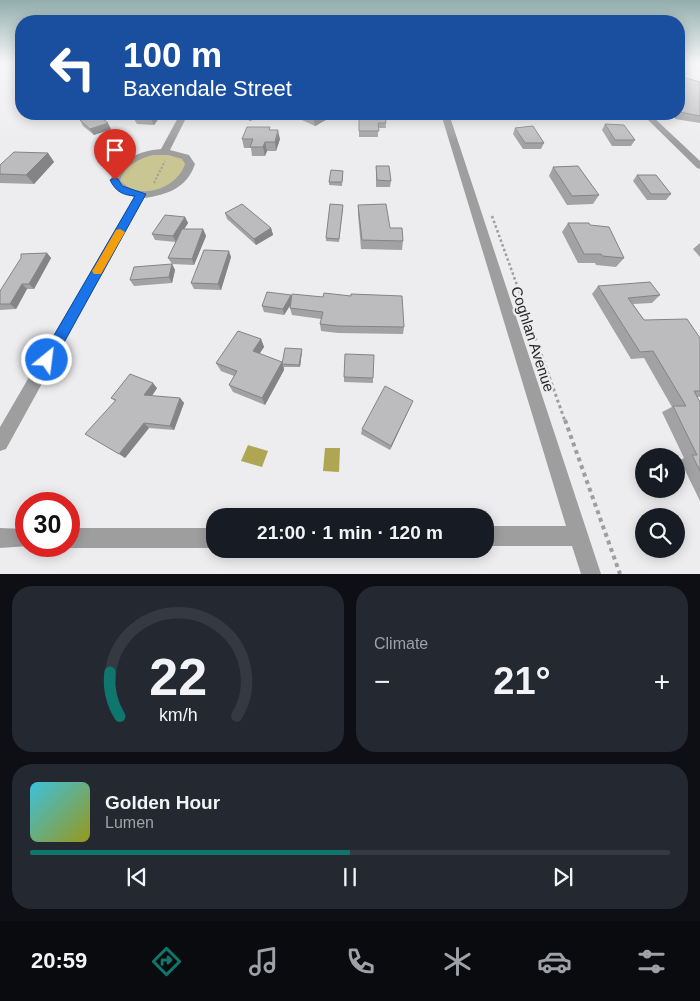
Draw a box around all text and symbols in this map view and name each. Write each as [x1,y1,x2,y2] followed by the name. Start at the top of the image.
[40,35,105,100] icon: left
[123,35,222,74] text: 100 m
[123,76,292,101] text: Baxendale Street
[94,129,136,180] pin
[101,136,129,164] icon: arrive
[508,284,558,394] street label: Coghlan Avenue
[20,333,72,385] position arrow
[635,448,685,558] map controls
[635,448,685,498] button: sound
[15,492,80,557] speed limit sign: 30
[635,508,685,558] button: search
[257,522,443,543] text: 21:00 · 1 min · 120 m
[374,635,428,652] text: Climate
[149,648,207,706] text: 22
[493,660,551,702] text: 21°
[374,666,390,697] text: −
[654,666,670,697] text: +
[159,705,197,725] text: km/h
[105,792,220,813] text: Golden Hour
[105,814,154,831] text: Lumen
[123,863,151,891] icon: previous
[336,863,364,891] icon: pause
[549,863,577,891] icon: next
[149,944,184,979] icon: directions
[246,944,281,979] icon: music
[343,944,378,979] icon: phone
[440,944,475,979] icon: climate
[537,944,572,979] icon: car
[634,944,669,979] icon: filters
[31,948,87,973] text: 20:59

